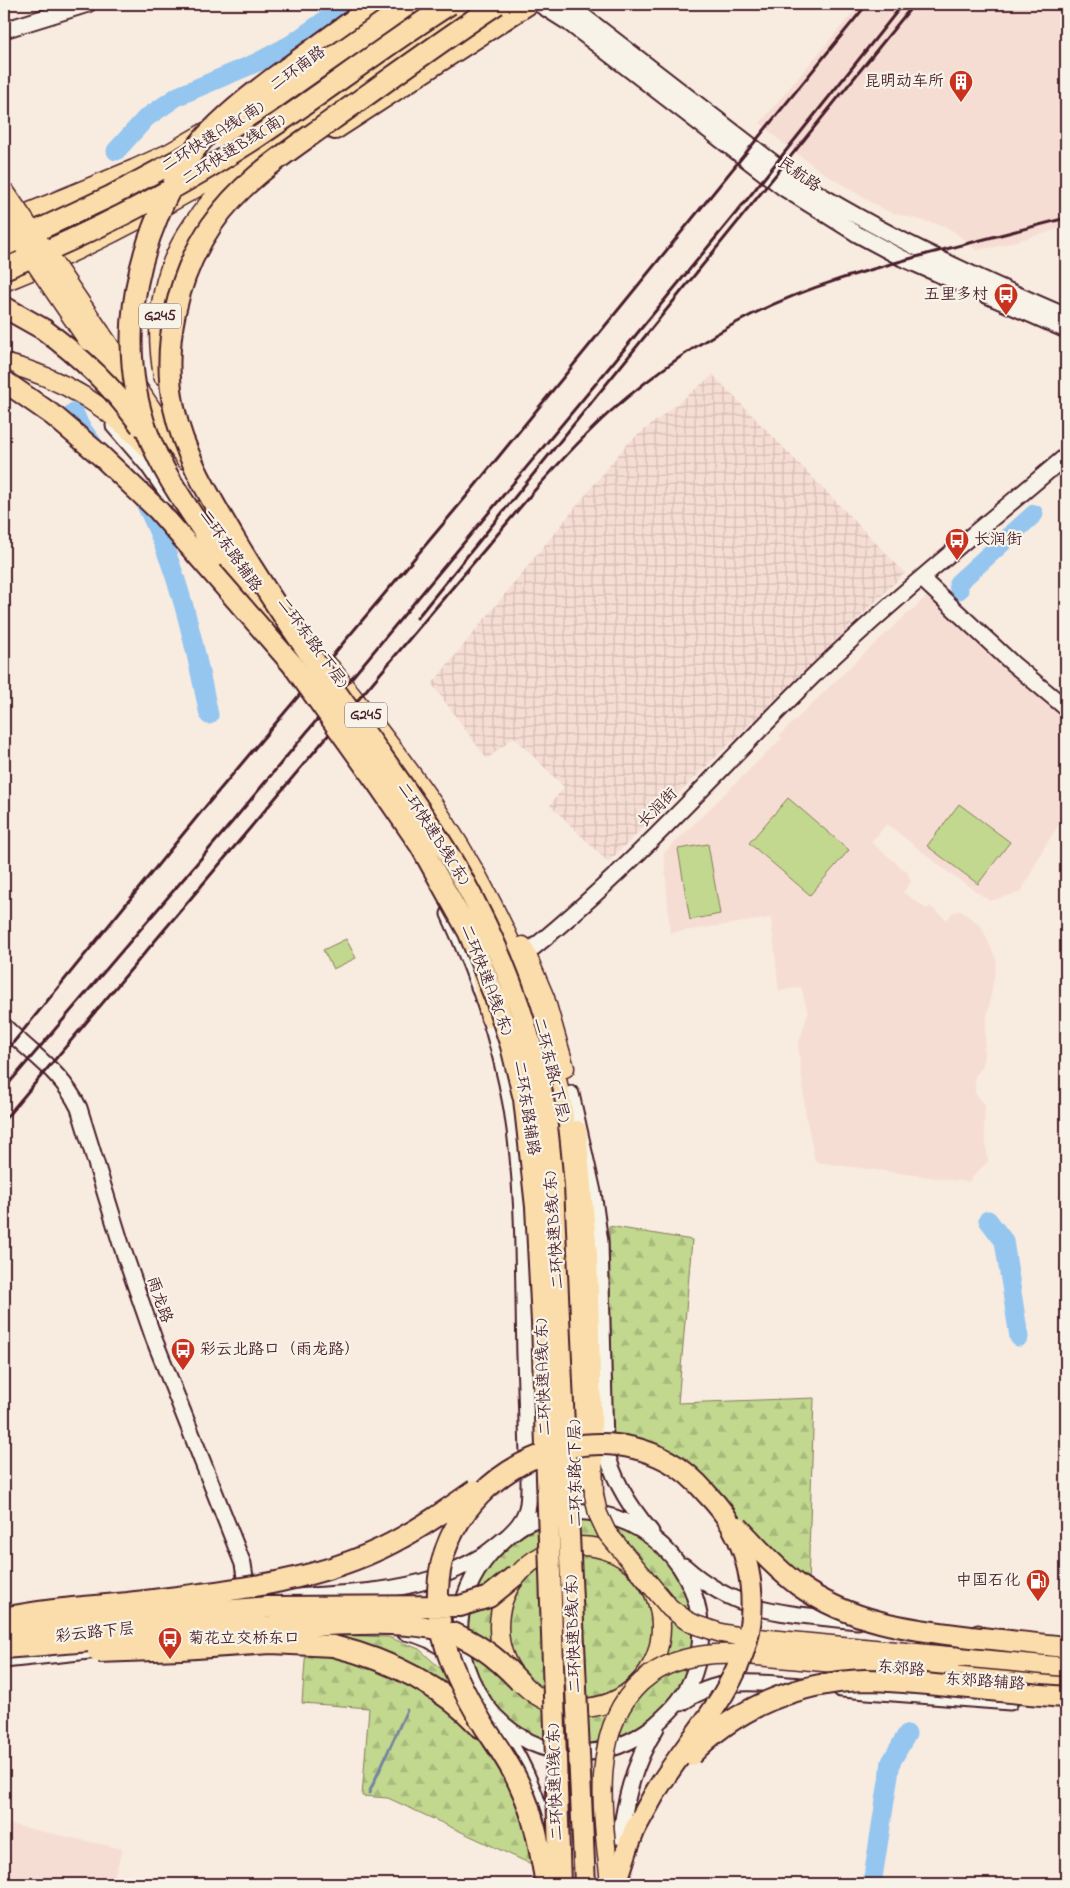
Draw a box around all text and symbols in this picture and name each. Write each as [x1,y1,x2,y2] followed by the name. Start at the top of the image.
[265,40,331,98] street label: 二环南路
[948,69,974,103] building icon: 昆明动车所
[864,70,944,94] place label: 昆明动车所
[157,96,269,178] street label: 二环快速A线(南)
[178,108,291,191] street label: 二环快速B线(南)
[772,151,826,199] street label: 民航路
[993,282,1019,316] bus stop icon: 五里多村
[924,283,988,307] place label: 五里多村
[139,304,181,328] road number: G245
[193,505,267,597] street label: 二环东路辅路
[944,527,970,561] bus stop icon: 长润街
[974,528,1022,552] place label: 长润街
[271,592,353,694] street label: 二环东路(下层)
[345,702,387,728] road number: G245
[391,778,475,890] street label: 二环快速B线(东)
[633,783,683,833] street label: 长润街
[454,921,518,1039] street label: 二环快速A线(东)
[526,1015,576,1125] street label: 二环东路(下层)
[507,1059,545,1157] street label: 二环东路辅路
[539,1170,571,1290] street label: 二环快速B线(东)
[140,1273,178,1327] street label: 雨龙路
[530,1318,558,1436] street label: 二环快速A线(东)
[170,1337,196,1371] bus stop icon: 彩云北路口（雨龙路）
[200,1338,360,1362] place label: 彩云北路口（雨龙路）
[563,1419,589,1527] street label: 二环东路(下层)
[1025,1568,1051,1602] fuel station icon: 中国石化
[956,1569,1020,1593] place label: 中国石化
[560,1574,588,1693] street label: 二环快速B线(东)
[54,1617,136,1649] street label: 彩云路下层
[157,1626,183,1660] bus stop icon: 菊花立交桥东口
[188,1627,300,1651] place label: 菊花立交桥东口
[876,1655,926,1683] street label: 东郊路
[944,1667,1026,1697] street label: 东郊路辅路
[542,1723,570,1841] street label: 二环快速A线(东)

